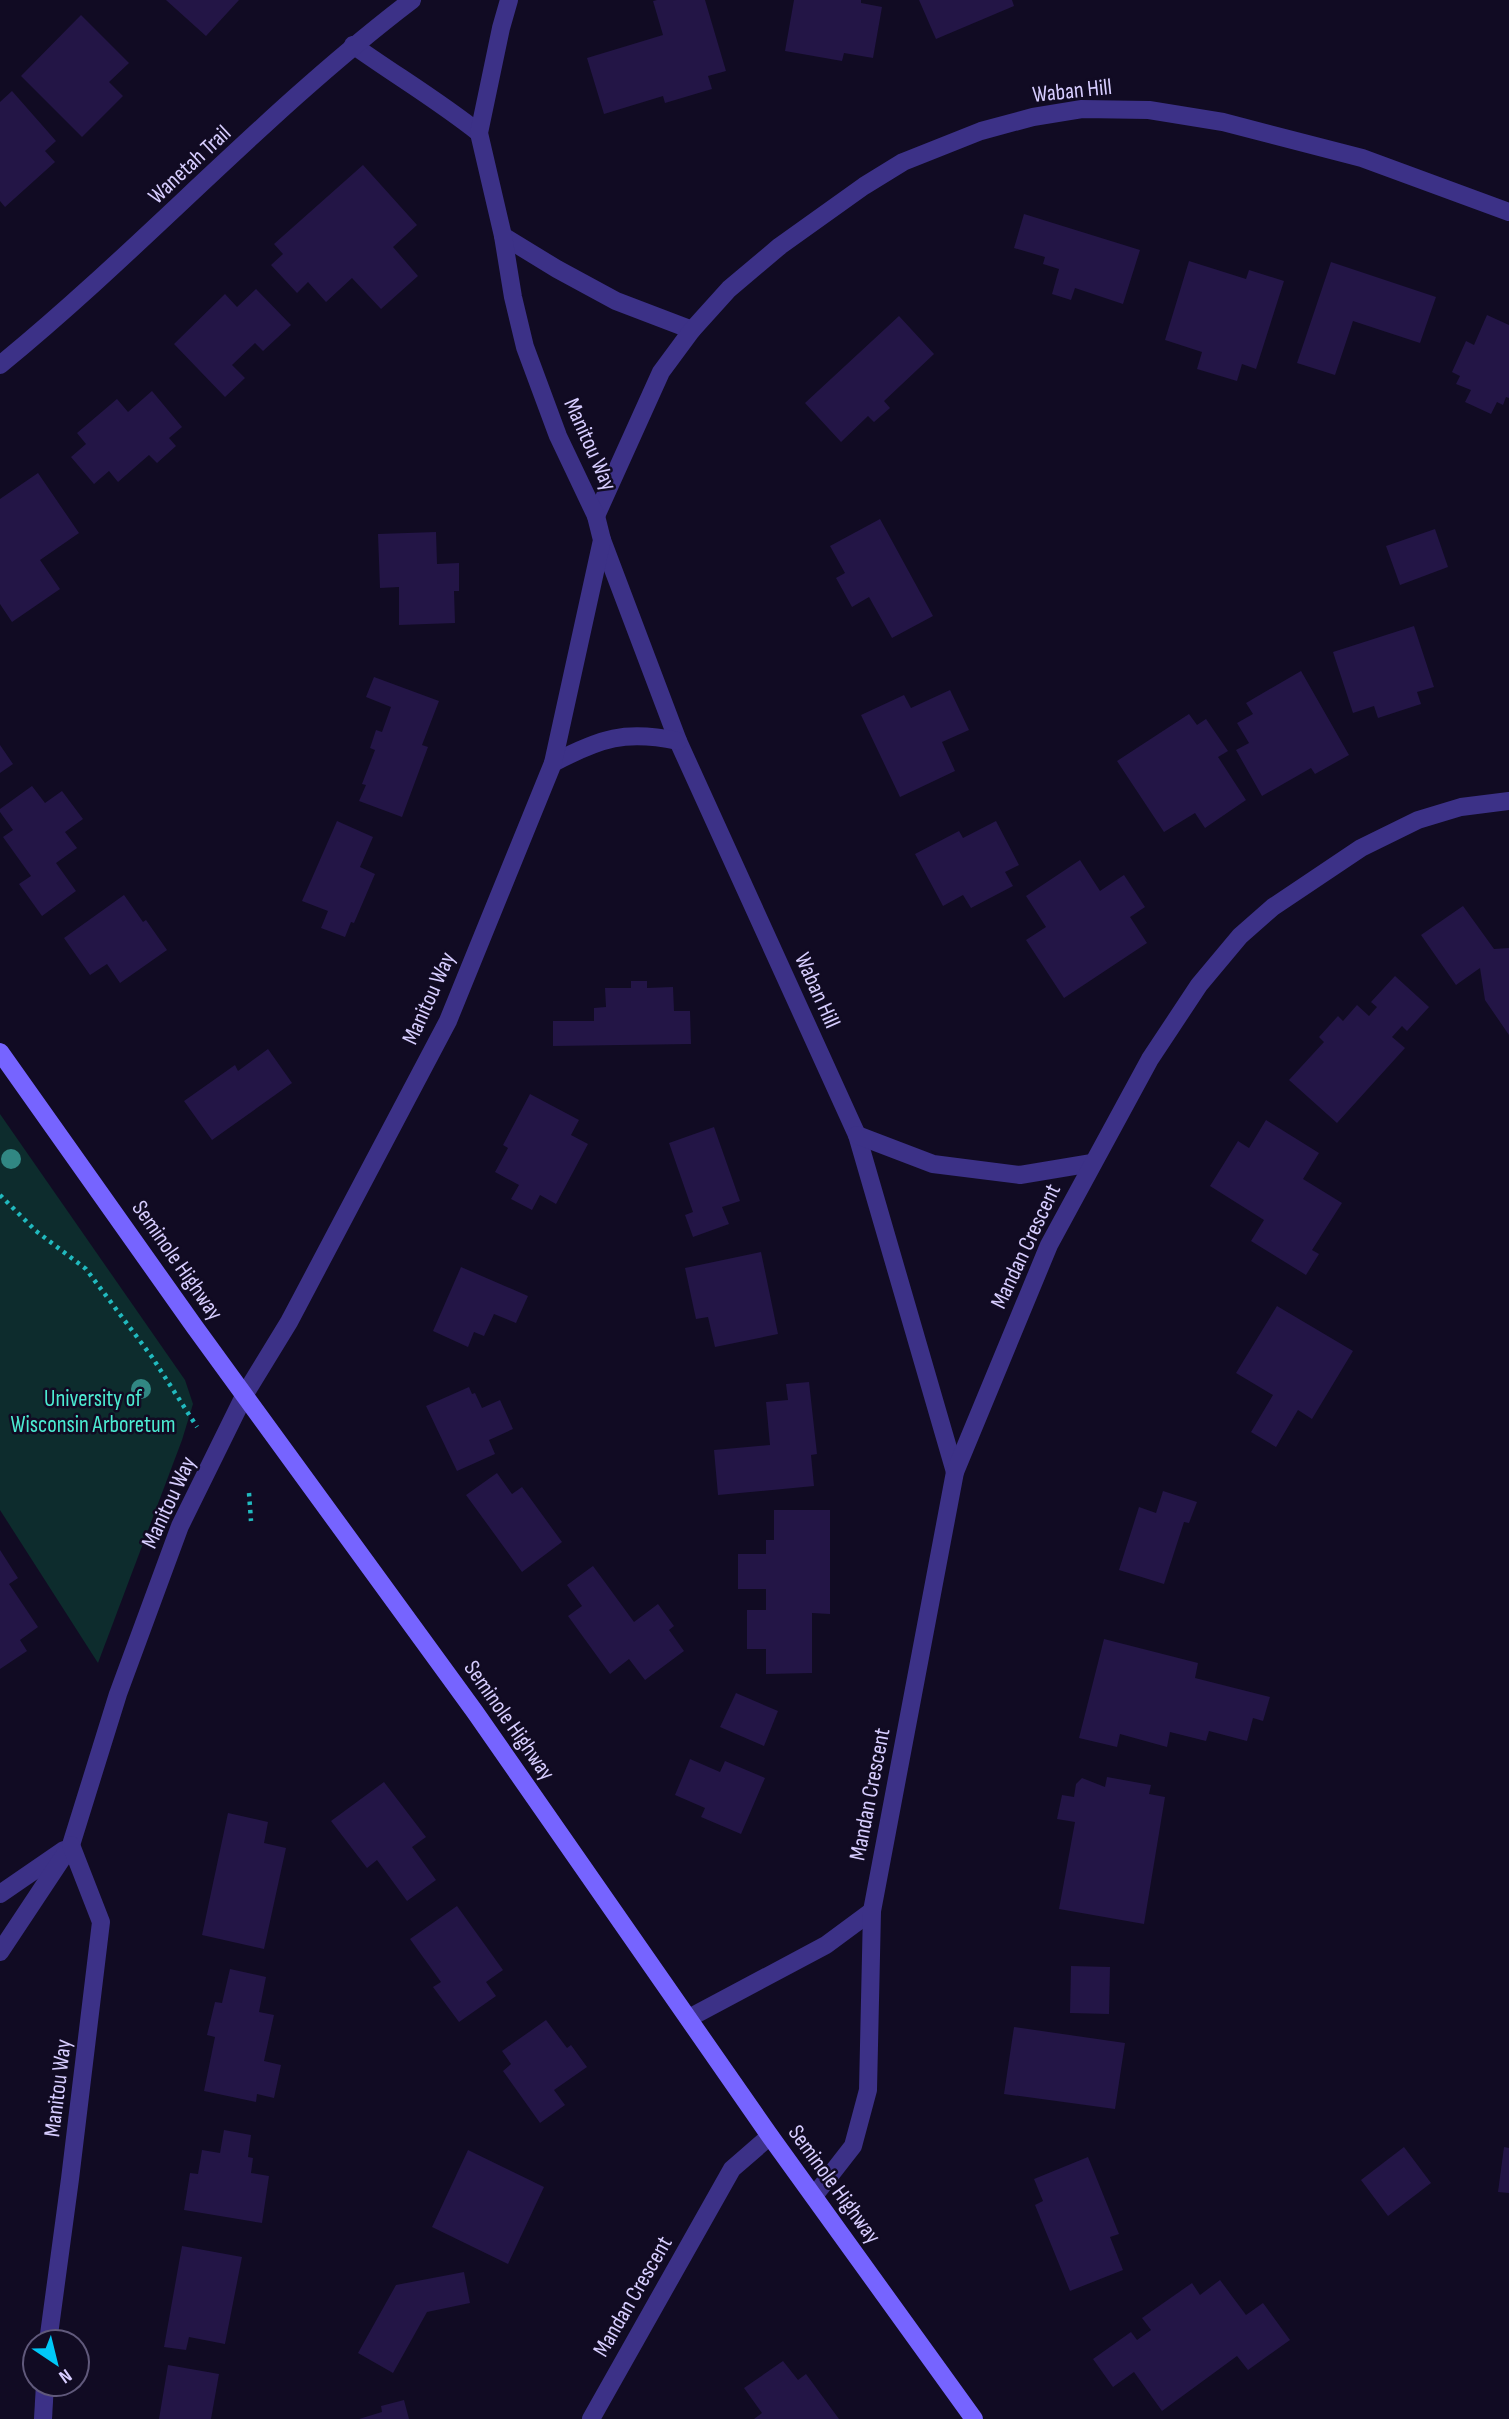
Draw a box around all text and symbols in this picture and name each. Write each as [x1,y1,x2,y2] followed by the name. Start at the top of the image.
[1031,73,1113,109] street label: Waban Hill
[143,119,237,210] street label: Wanetah Trail
[557,394,623,495] street label: Manitou Way
[396,948,462,1049] street label: Manitou Way
[788,948,846,1032] street label: Waban Hill
[985,1180,1067,1313] street label: Mandan Crescent
[126,1195,229,1326] street label: Seminole Highway
[11,1385,175,1439] park label: University of Wisconsin Arboretum
[135,1452,202,1553] street label: Manitou Way
[458,1655,561,1786] street label: Seminole Highway
[843,1726,897,1863] street label: Mandan Crescent
[38,2038,78,2139] street label: Manitou Way
[782,2120,887,2249] street label: Seminole Highway
[587,2231,679,2362] street label: Mandan Crescent
[21,2328,91,2398] north arrow
[54,2363,76,2388] text: N

